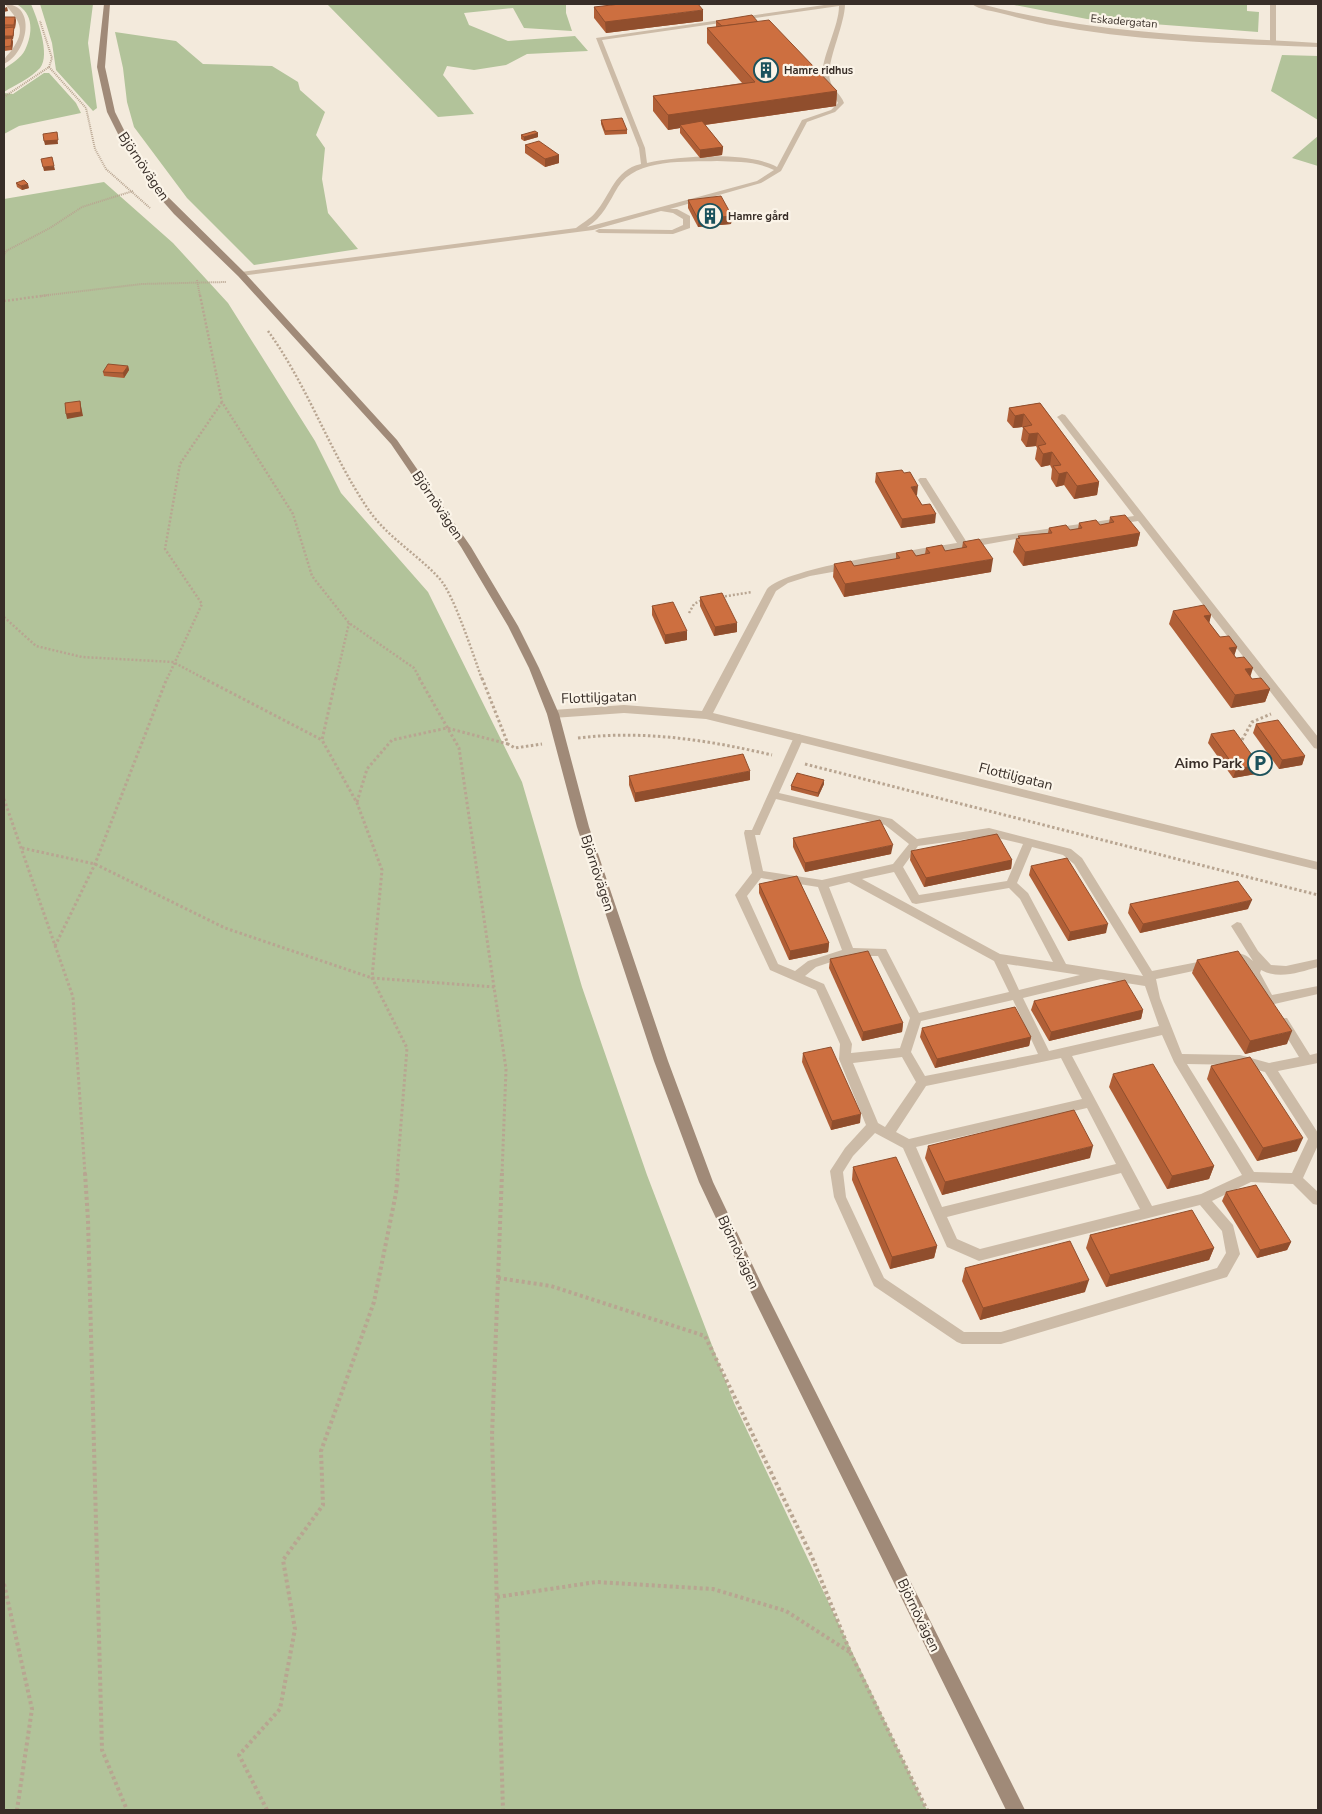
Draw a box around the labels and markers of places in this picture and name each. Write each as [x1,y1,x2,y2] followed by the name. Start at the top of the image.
[753,57,779,83] building icon: Hamre ridhus
[784,63,853,78] place label: Hamre ridhus
[697,203,723,229] building icon: Hamre gård
[728,209,789,224] place label: Hamre gård
[1247,750,1273,776] parking icon: Aimo Park
[1174,754,1242,773] place label: Aimo Park

